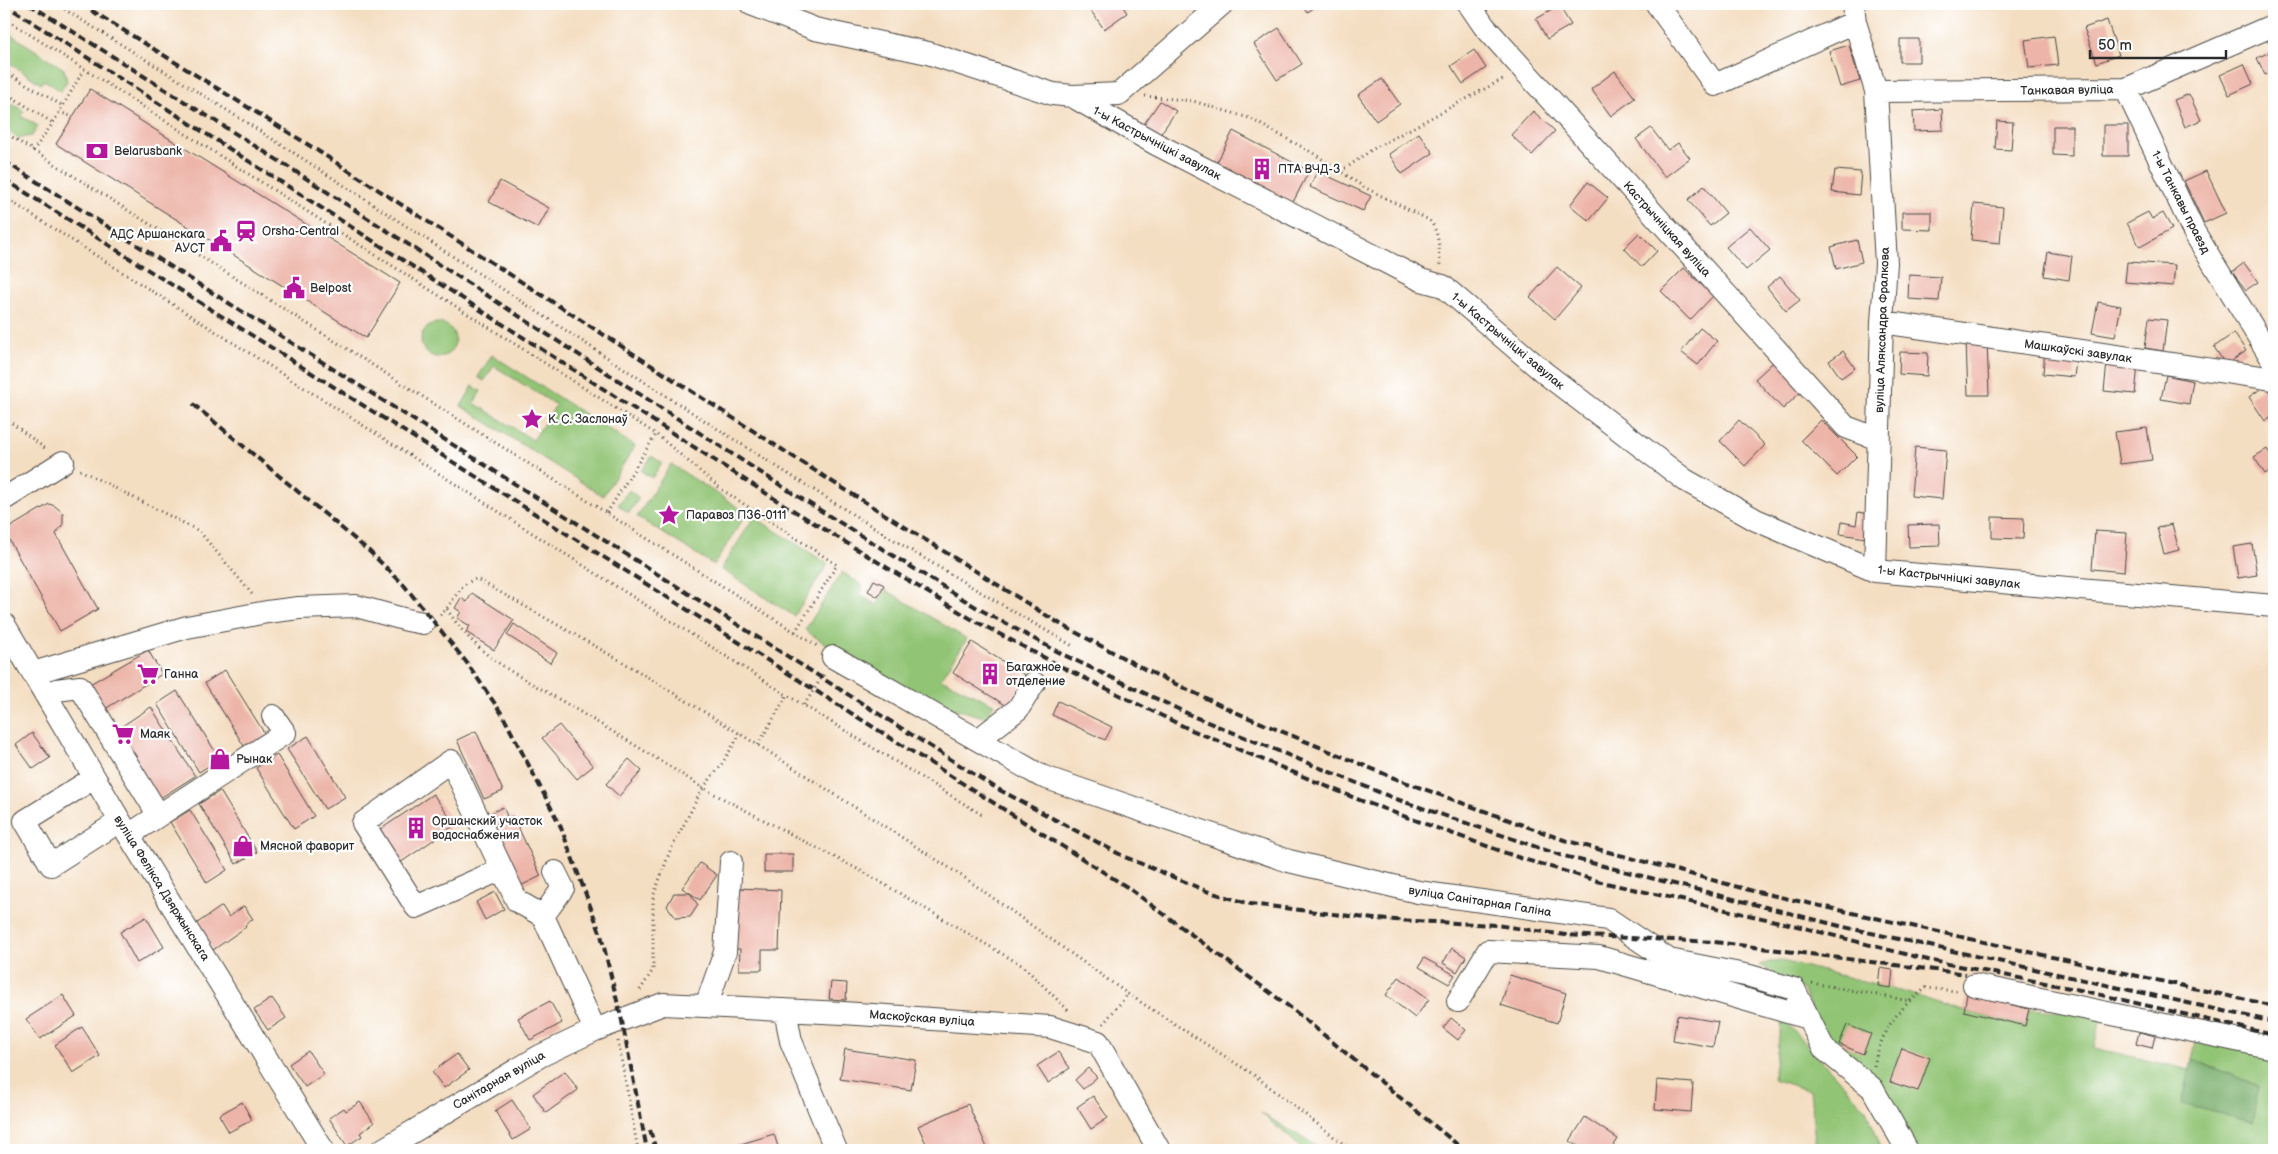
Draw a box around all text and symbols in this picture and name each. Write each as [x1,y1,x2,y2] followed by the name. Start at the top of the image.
[2090,28,2227,60] scale bar
[2098,36,2132,55] text: 50 m
[2020,82,2114,99] street label: Танкавая вуліца
[1090,103,1224,184] street label: 1-ы Кастрычніцкі завулак
[84,138,110,164] bank icon: Belarusbank
[114,144,182,159] place label: Belarusbank
[2148,148,2213,257] street label: 1-ы Танкавы праезд
[1249,156,1275,182] building icon: ПТА ВЧД-3
[1278,162,1340,177] place label: ПТА ВЧД-3
[1620,178,1714,280] street label: Кастрычніцкая вуліца
[233,218,259,244] station icon: Orsha-Central
[262,224,339,239] place label: Orsha-Central
[109,227,205,256] place label: АДС Аршанскага АУСТ
[208,228,234,254] public building icon: АДС Аршанскага АУСТ
[1872,247,1893,413] street label: вуліца Аляксандра Фралкова
[281,275,307,301] public building icon: Belpost
[310,281,352,296] place label: Belpost
[1448,290,1568,394] street label: 1-ы Кастрычніцкі завулак
[2023,337,2133,367] street label: Машкаўскі завулак
[519,406,545,432] place icon: К. С. Заслонаў
[548,412,628,427] place label: К. С. Заслонаў
[656,502,682,528] place icon: Паравоз П36-0111
[686,508,786,523] place label: Паравоз П36-0111
[1877,563,2022,593] street label: 1-ы Кастрычніцкі завулак
[1006,660,1066,689] place label: Багажное отделение
[135,661,161,687] supermarket icon: Ганна
[977,661,1003,687] building icon: Багажное отделение
[164,667,198,682] place label: Ганна
[110,721,136,747] supermarket icon: Маяк
[140,727,171,742] place label: Маяк
[207,746,233,772] shop icon: Рынак
[236,752,273,767] place label: Рынак
[110,813,213,964] street label: вуліца Фелікса Дзяржынскага
[432,814,543,843] place label: Оршанский участок водоснабжения
[403,815,429,841] building icon: Оршанский участок водоснабжения
[230,833,256,859] shop icon: Мясной фаворит
[260,839,355,854] place label: Мясной фаворит
[1407,883,1552,920] street label: вуліца Санітарная Галіна
[869,1007,975,1030] street label: Маскоўская вуліца
[451,1048,548,1113] street label: Санітарная вуліца

